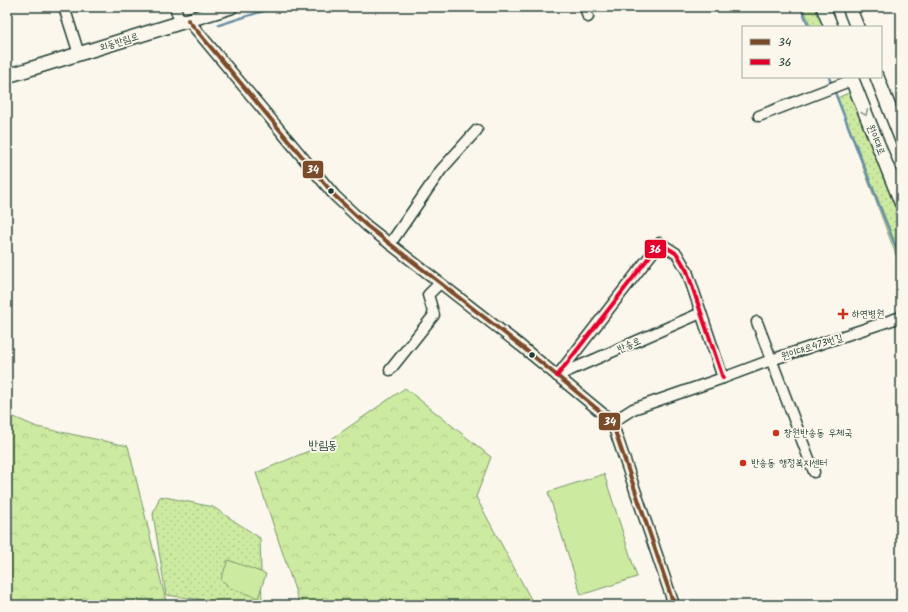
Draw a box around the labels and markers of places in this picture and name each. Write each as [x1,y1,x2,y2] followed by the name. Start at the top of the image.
[326,186,336,196] unlabelled marker
[852,306,884,322] place label: 하연병원
[837,308,849,320] marker: 하연병원
[527,350,537,360] unlabelled marker
[784,425,852,441] place label: 창원반송동 우체국
[771,428,781,438] marker: 창원반송동 우체국
[751,455,827,471] place label: 반송동 행정복지센터
[738,458,748,468] marker: 반송동 행정복지센터

